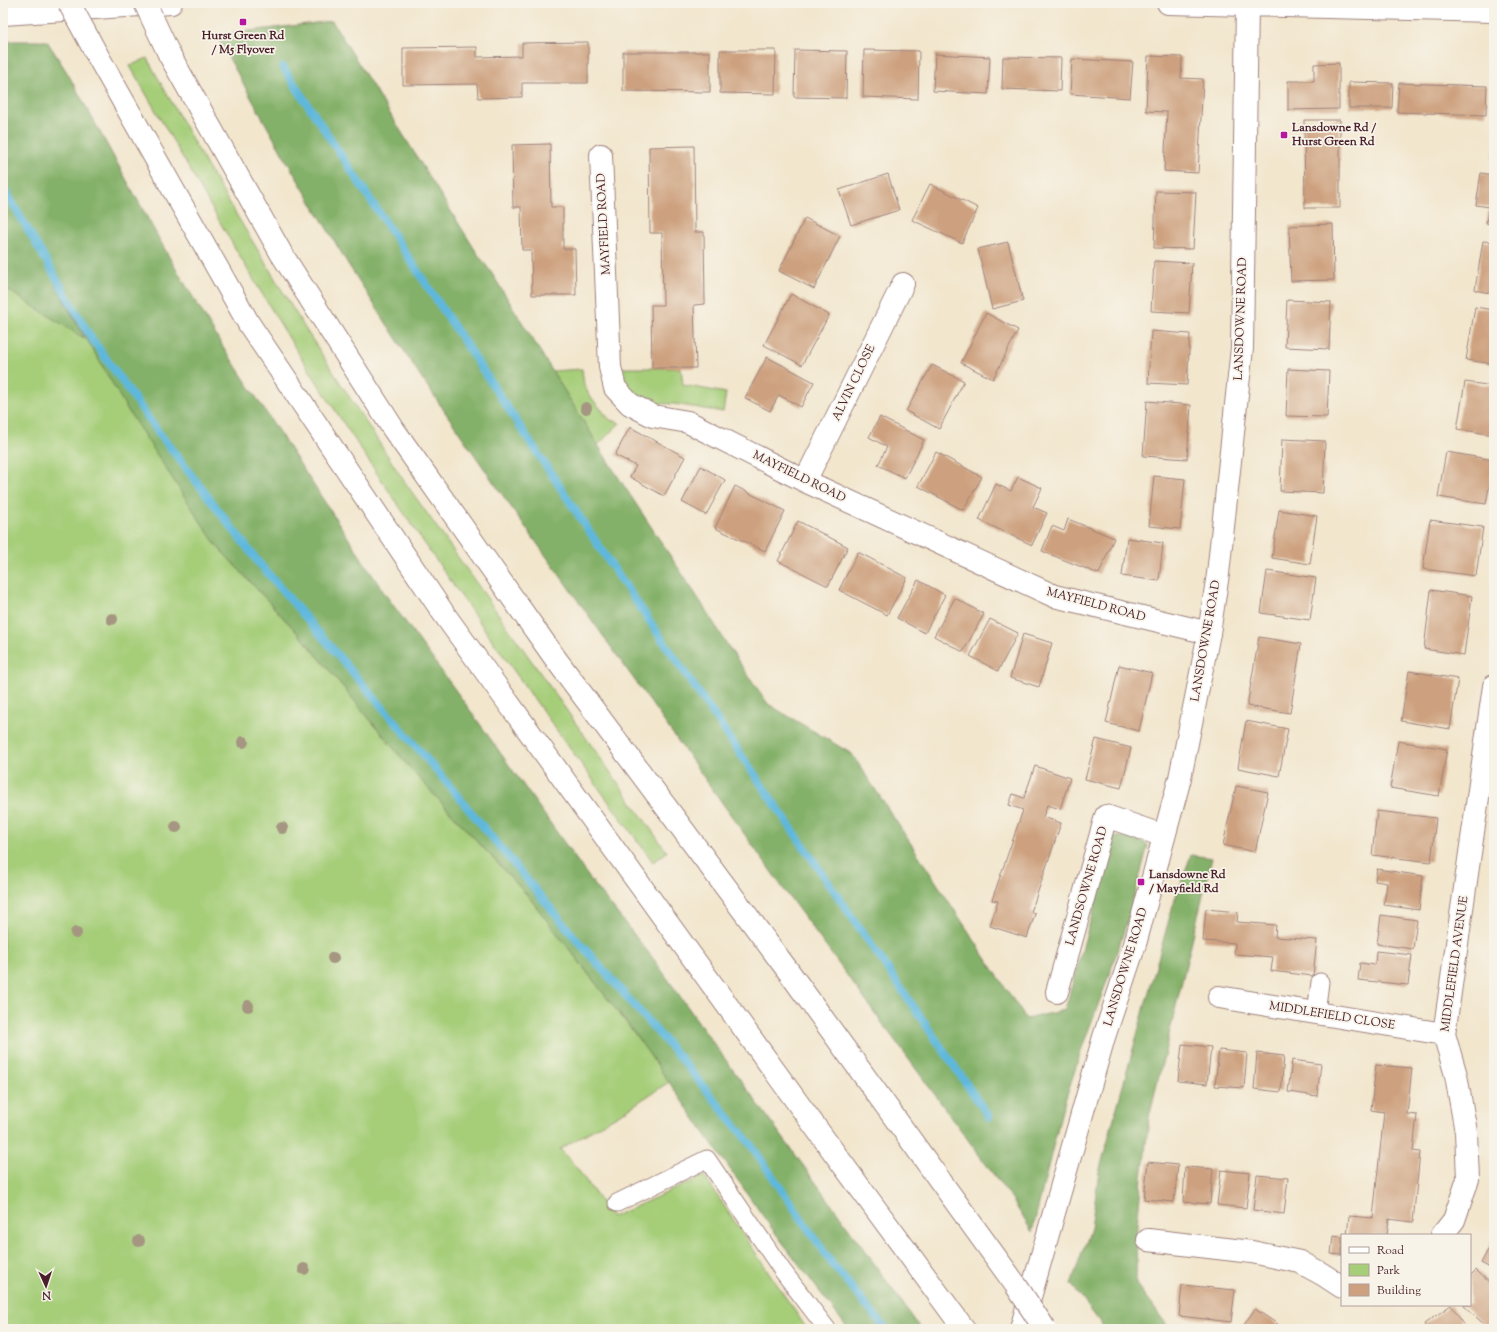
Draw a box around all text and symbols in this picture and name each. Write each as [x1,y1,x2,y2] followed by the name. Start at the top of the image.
[238,17,248,27] marker: Hurst Green Rd / M5 Flyover
[201,27,284,59] place label: Hurst Green Rd / M5 Flyover
[1291,119,1376,151] place label: Lansdowne Rd / Hurst Green Rd
[1279,130,1289,140] marker: Lansdowne Rd / Hurst Green Rd
[592,173,616,275] street label: MAYFIELD ROAD
[1230,257,1252,381] street label: LANSDOWNE ROAD
[828,341,881,424] street label: ALVIN CLOSE
[749,447,849,507] street label: MAYFIELD ROAD
[1186,579,1226,703] street label: LANSDOWNE ROAD
[1044,583,1148,627] street label: MAYFIELD ROAD
[1061,824,1113,948] street label: LANDSOWNE ROAD
[1148,866,1226,898] place label: Lansdowne Rd / Mayfield Rd
[1136,877,1146,887] marker: Lansdowne Rd / Mayfield Rd
[1437,894,1474,1033] street label: MIDDLEFIELD AVENUE
[1099,906,1153,1028] street label: LANSDOWNE ROAD
[1268,997,1397,1035] street label: MIDDLEFIELD CLOSE
[1341,1234,1471,1306] legend
[1377,1242,1404,1260] text: Road
[1377,1262,1400,1280] text: Park
[26,1266,66,1306] north arrow
[1377,1282,1421,1300] text: Building
[41,1287,52,1303] text: N

